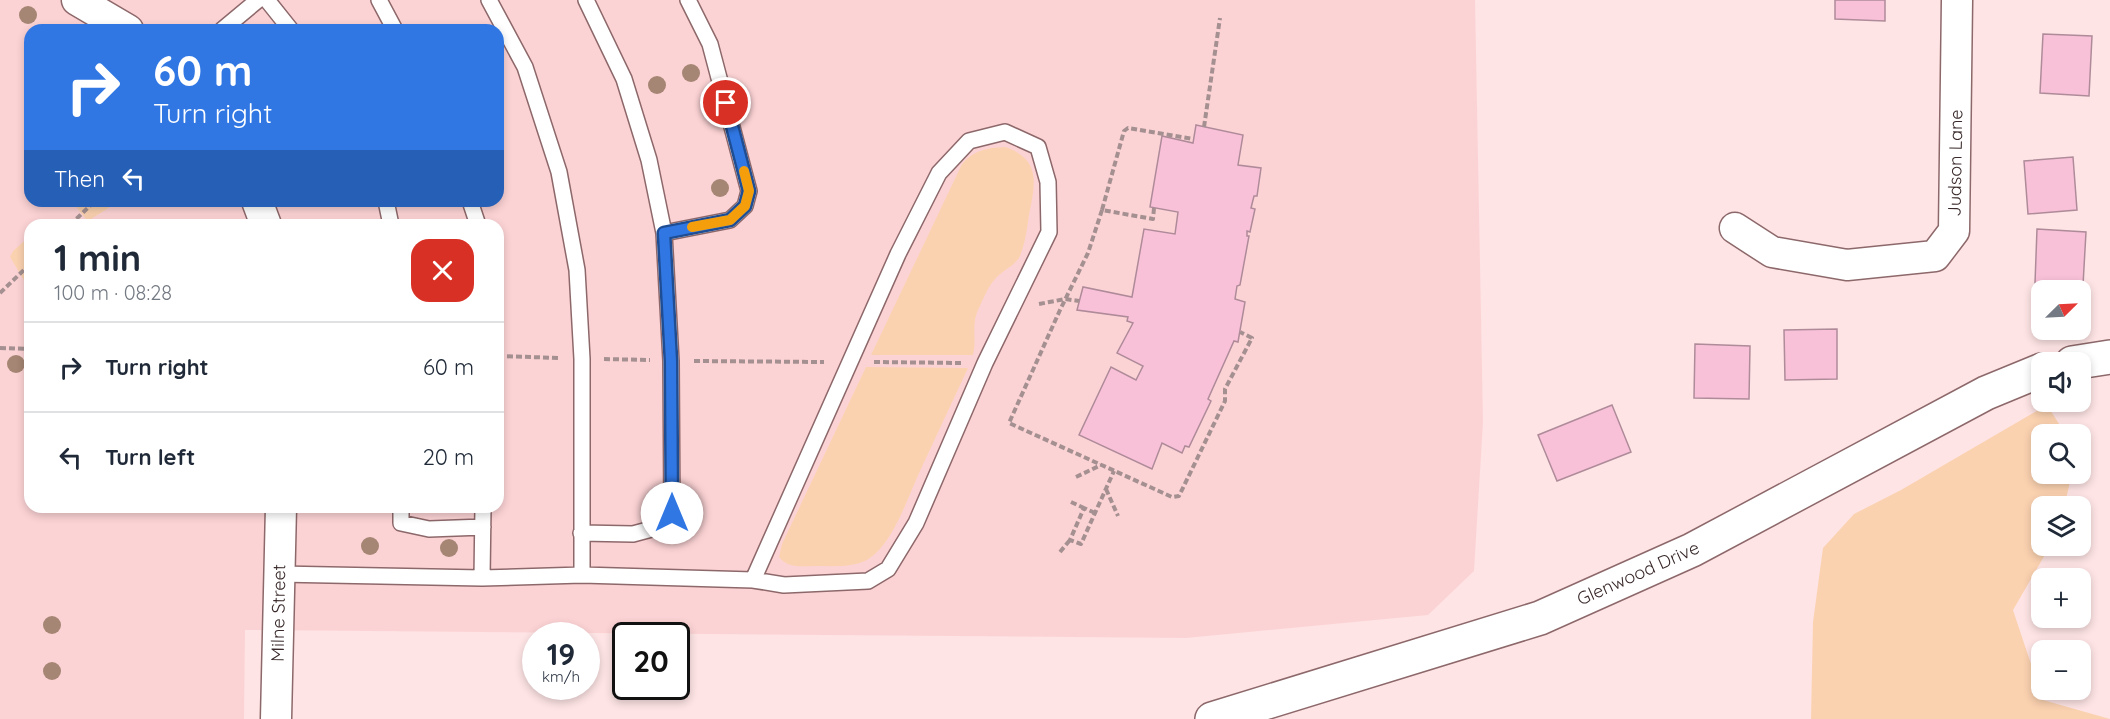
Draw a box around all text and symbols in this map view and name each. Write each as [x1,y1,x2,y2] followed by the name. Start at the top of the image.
[153,44,253,97] text: 60 m
[54,48,132,126] icon: right
[700,77,751,128] pin
[709,86,742,119] icon: arrive
[153,96,272,130] text: Turn right
[1943,109,1967,217] street label: Judson Lane
[117,162,150,195] icon: left
[54,165,105,193] text: Then
[54,235,141,280] text: 1 min
[411,239,474,302] button: close
[54,280,172,305] text: 100 m · 08:28
[2031,280,2091,340] north arrow
[2031,280,2091,700] map controls
[54,351,87,384] icon: right
[2031,352,2091,412] button: sound
[105,353,209,381] text: Turn right
[423,353,474,381] text: 60 m
[2031,424,2091,484] button: search
[54,441,87,474] icon: left
[105,443,195,471] text: Turn left
[423,443,474,471] text: 20 m
[640,481,704,545] position arrow
[2031,496,2091,556] button: layers
[1573,536,1703,610] street label: Glenwood Drive
[266,564,290,662] street label: Milne Street
[2031,568,2091,628] button: +
[612,622,690,700] speed limit sign: 20
[547,635,575,673] text: 19
[2031,640,2091,700] button: −
[542,667,580,686] text: km/h

